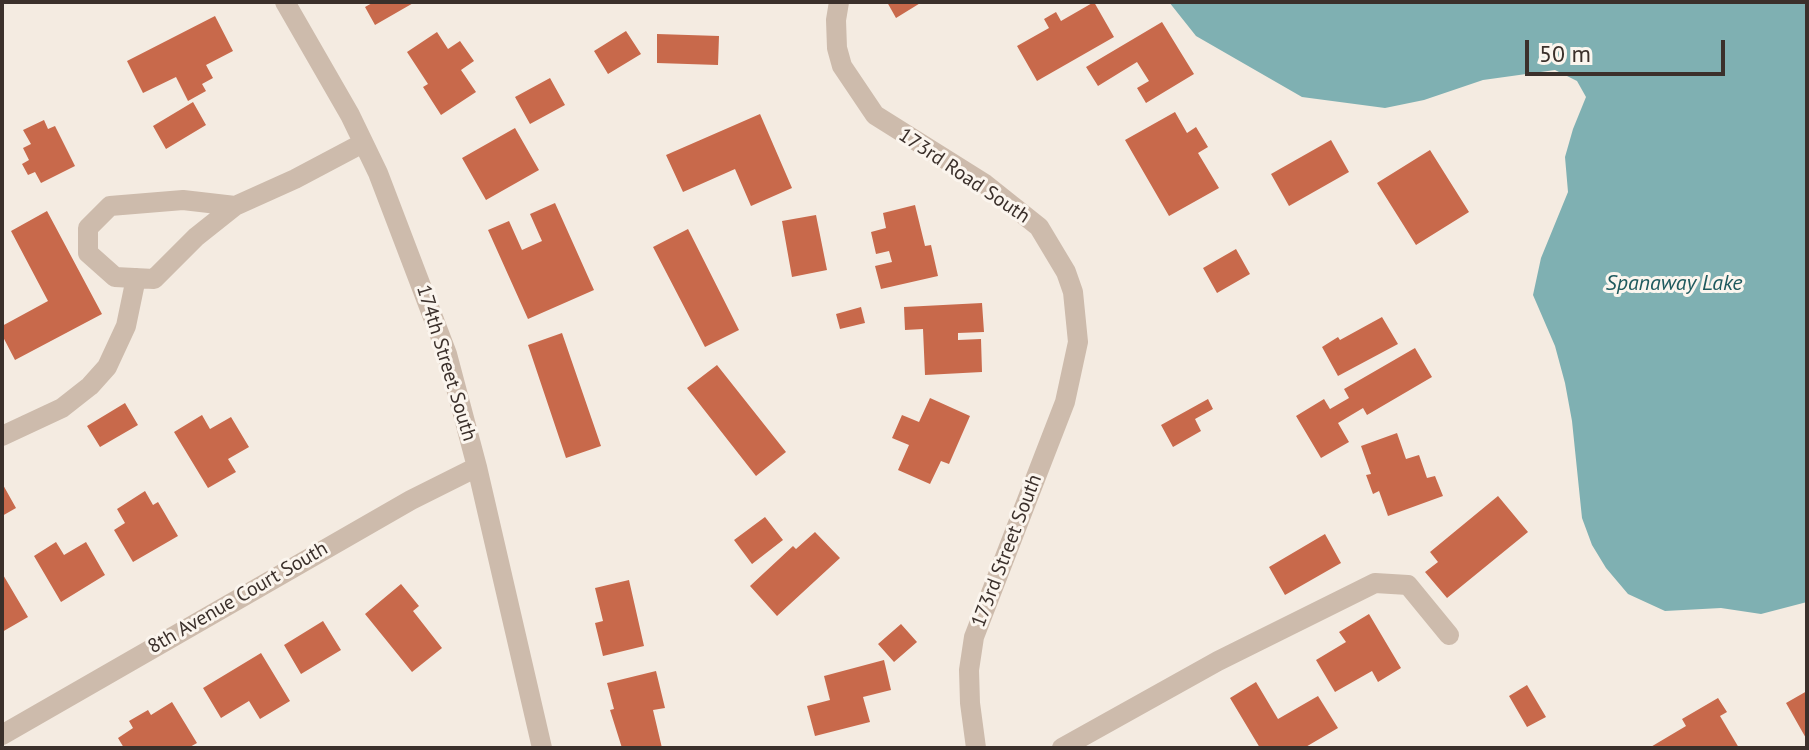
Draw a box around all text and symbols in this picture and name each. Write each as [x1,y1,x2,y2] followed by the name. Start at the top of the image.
[1529,24,1729,74] scale bar
[1539,38,1591,69] text: 50 m
[894,123,1034,229] street label: 173rd Road South
[1606,271,1742,297] water label: Spanaway Lake
[411,282,481,444] street label: 174th Street South
[967,471,1047,631] street label: 173rd Street South
[144,537,332,659] street label: 8th Avenue Court South

